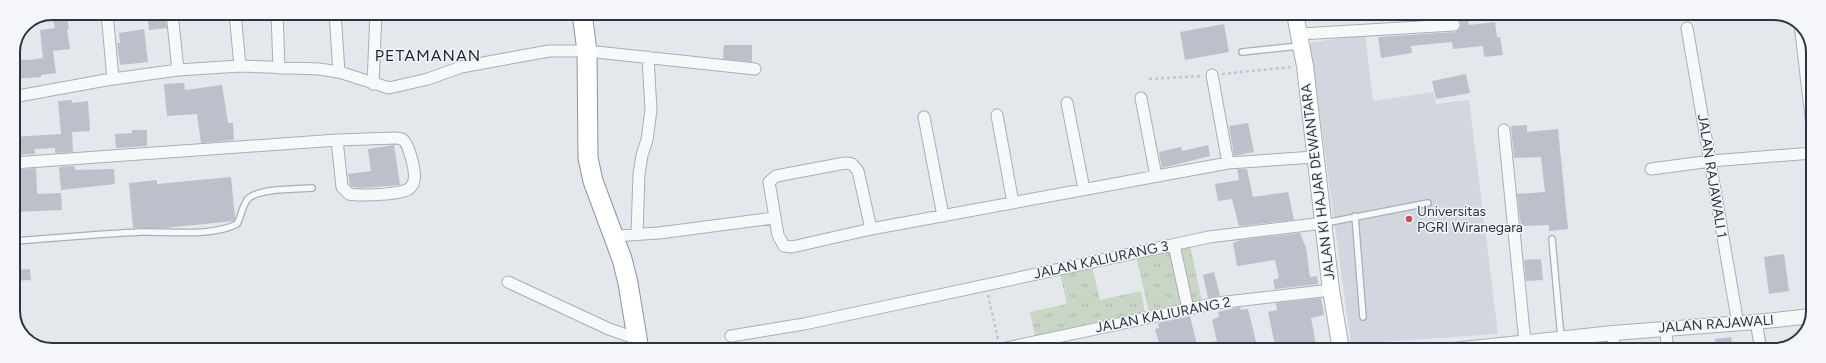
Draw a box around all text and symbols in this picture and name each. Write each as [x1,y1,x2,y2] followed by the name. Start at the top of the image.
[375,46,481,65] district label: PETAMANAN
[1297,82,1339,281] street label: JALAN KI HAJAR DEWANTARA
[1694,113,1730,239] street label: JALAN RAJAWALI 1
[1417,203,1523,236] place label: Universitas PGRI Wiranegara
[1404,214,1414,224] marker: Universitas PGRI Wiranegara
[1032,237,1170,283] street label: JALAN KALIURANG 3
[1094,294,1232,336] street label: JALAN KALIURANG 2
[1658,311,1774,337] street label: JALAN RAJAWALI

